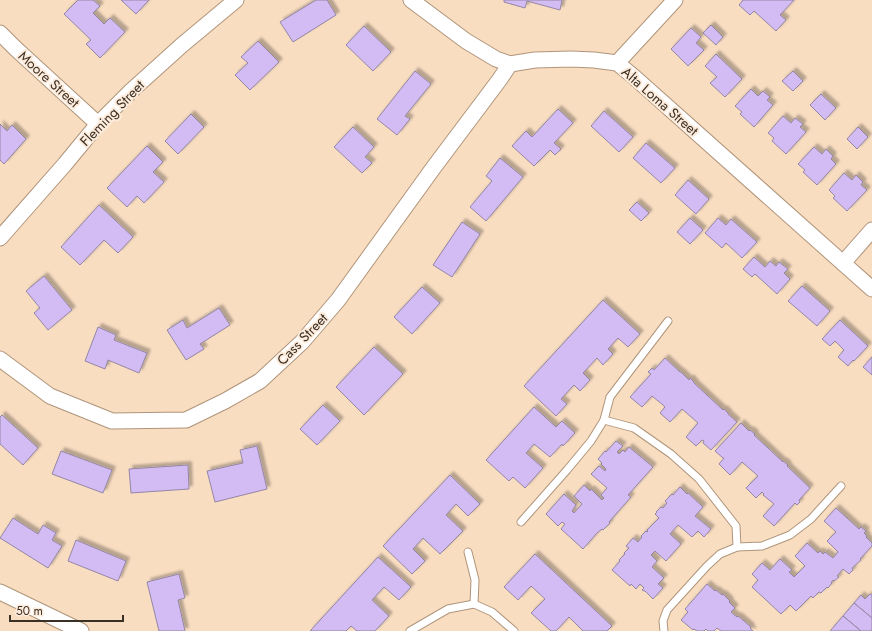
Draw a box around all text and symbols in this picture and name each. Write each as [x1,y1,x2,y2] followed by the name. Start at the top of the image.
[14,46,84,112] street label: Moore Street
[617,62,703,140] street label: Alta Loma Street
[75,75,149,150] street label: Fleming Street
[272,308,332,369] street label: Cass Street
[10,597,123,623] scale bar
[16,602,43,620] text: 50 m

